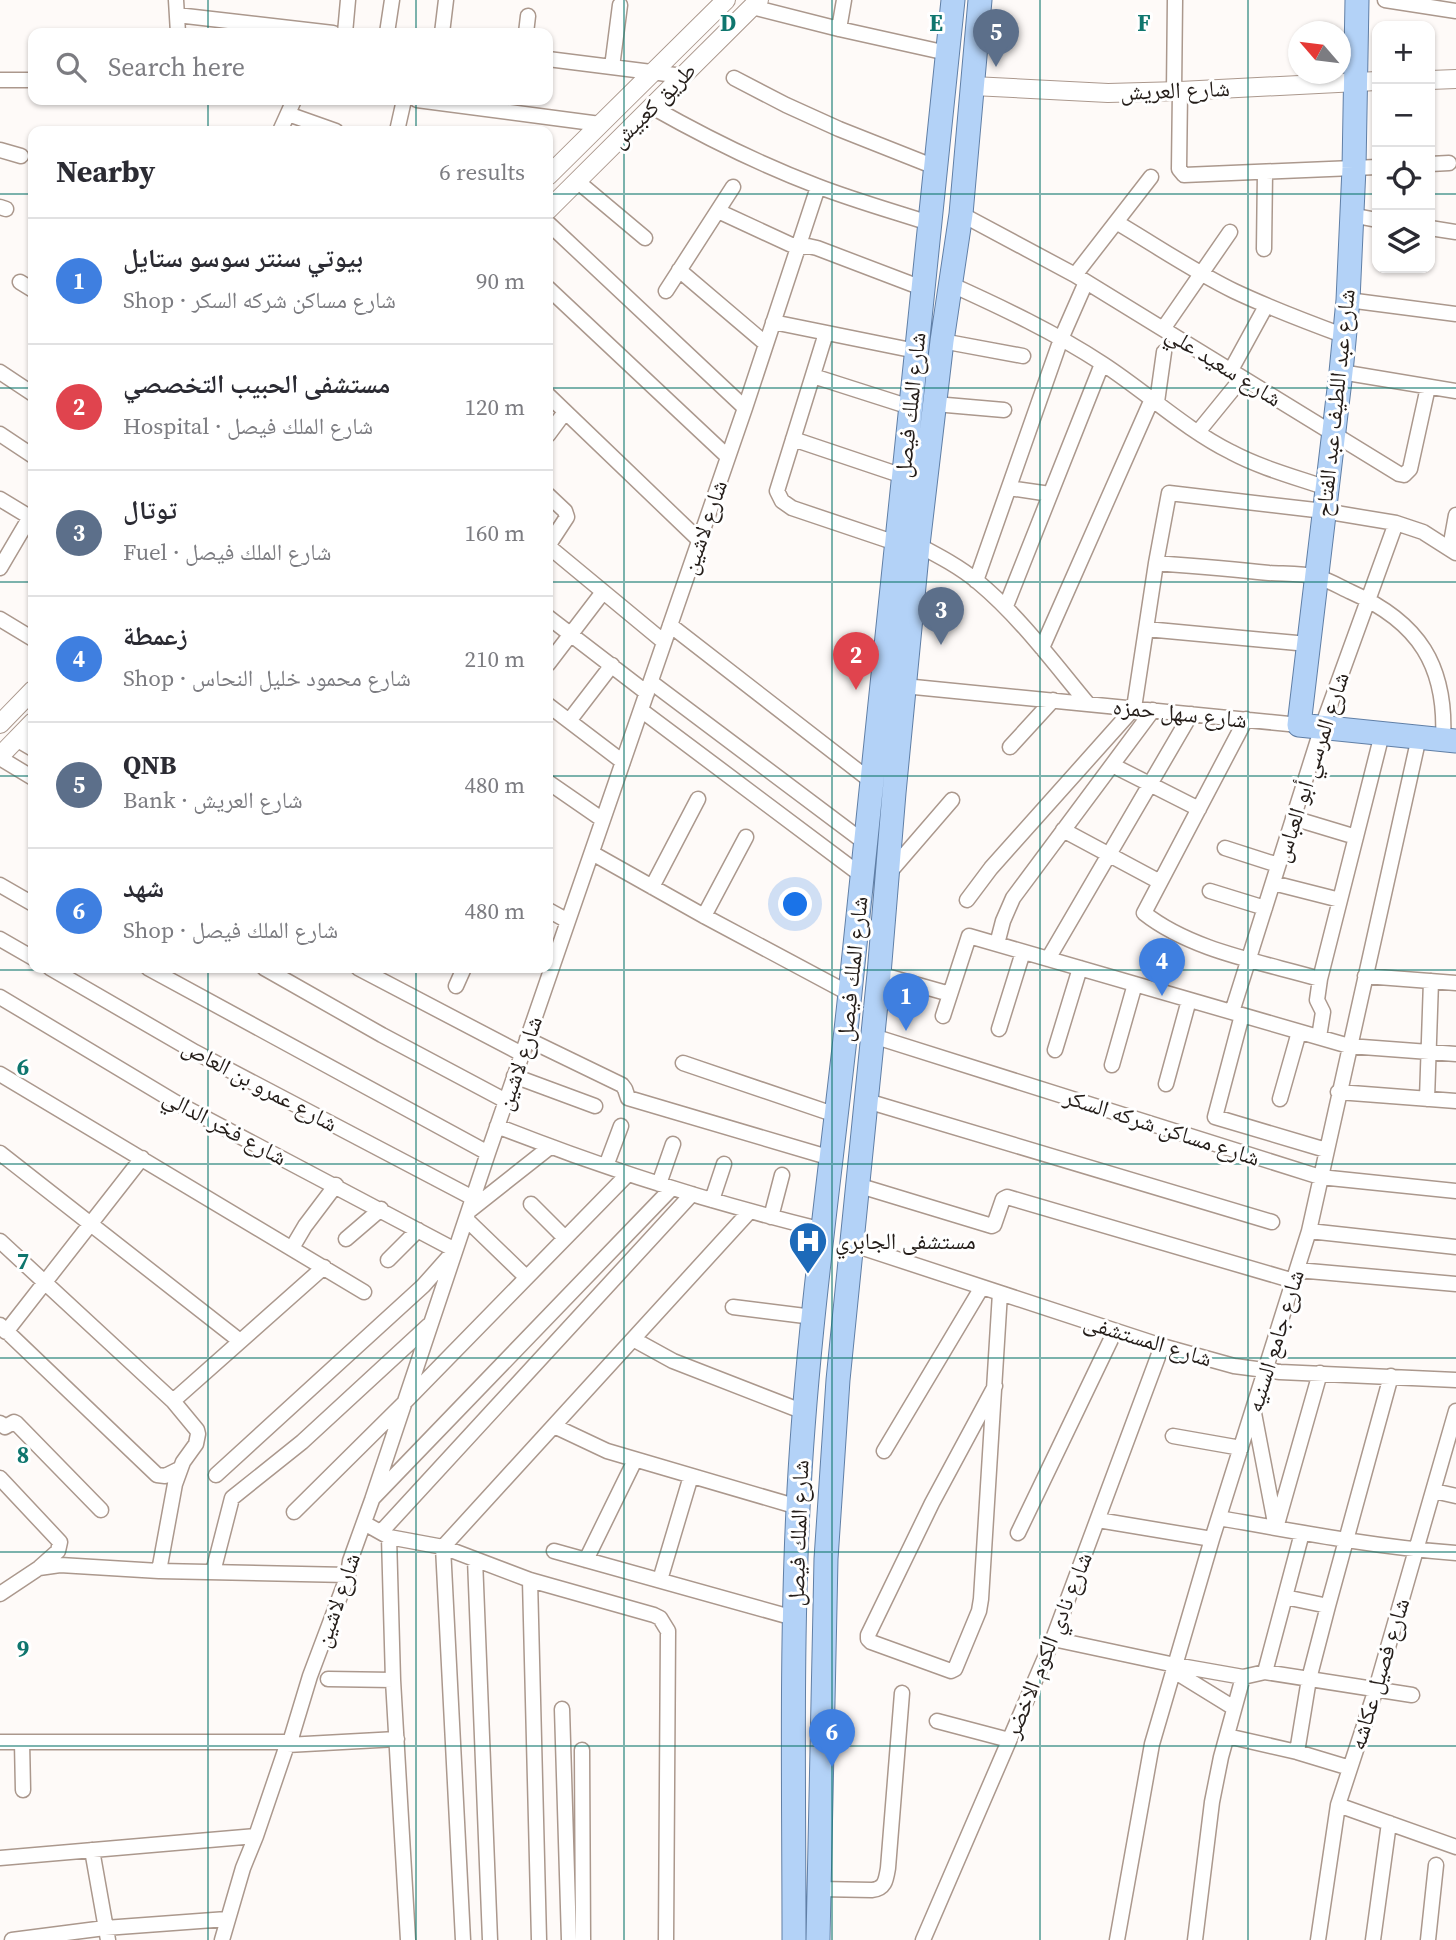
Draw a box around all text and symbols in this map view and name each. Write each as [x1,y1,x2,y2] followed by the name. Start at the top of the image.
[720,7,736,39] text: D
[929,7,943,39] text: E
[1137,7,1151,39] text: F
[973,9,1019,67] pin: 5
[1288,21,1351,84] north arrow
[1372,21,1435,273] map controls
[1372,21,1435,84] button: +
[28,28,553,105] search box
[52,48,90,86] icon: search
[108,49,245,85] text: Search here
[603,55,703,155] street label: طريق كعبيش
[1120,72,1230,108] street label: شارع العريش
[1372,84,1435,147] button: −
[1372,147,1435,210] button: locate
[56,151,155,192] text: Nearby
[439,156,525,188] text: 6 results
[1372,210,1435,273] button: layers
[123,240,363,276] text: بيوتي سنتر سوسو ستايل
[73,265,85,297] text: 1
[476,265,525,297] text: 90 m
[123,284,396,316] text: Shop · شارع مساكن شركه السكر
[1307,287,1363,519] street label: شارع عبد اللطيف عبد الفتاح
[1158,318,1288,417] street label: شارع سعيد علي
[886,331,934,479] street label: شارع الملك فيصل
[123,366,390,402] text: مستشفى الحبيب التخصصي
[73,391,85,423] text: 2
[464,391,525,423] text: 120 m
[123,410,373,442] text: Hospital · شارع الملك فيصل
[673,476,735,578] street label: شارع لاشين
[123,492,177,528] text: توتال
[73,517,85,549] text: 3
[464,517,525,549] text: 160 m
[123,536,331,568] text: Fuel · شارع الملك فيصل
[918,587,964,645] pin: 3
[123,618,187,654] text: زعمطة
[833,632,879,690] pin: 2
[73,643,85,675] text: 4
[464,643,525,675] text: 210 m
[123,662,411,694] text: Shop · شارع محمود خليل النحاس
[1265,668,1360,867] street label: شارع المرسي أبو العباس
[1111,690,1249,736] street label: شارع سهل حمزه
[123,747,176,783] text: QNB
[73,769,85,801] text: 5
[464,769,525,801] text: 480 m
[123,784,303,816] text: Bank · شارع العريش
[123,870,164,906] text: شهد
[778,887,812,921] your location
[73,895,85,927] text: 6
[464,895,525,927] text: 480 m
[828,895,876,1043] street label: شارع الملك فيصل
[123,914,338,946] text: Shop · شارع الملك فيصل
[1139,938,1185,996] pin: 4
[883,973,929,1031] pin: 1
[488,1012,550,1114] street label: شارع لاشين
[177,1031,343,1139] street label: شارع عمرو بن العاص
[17,1051,29,1083] text: 6
[1059,1080,1264,1174] street label: شارع مساكن شركه السكر
[156,1081,293,1176] street label: شارع فخر الدالي
[787,1220,829,1275] hospital icon: مستشفى الجابري
[835,1225,976,1260] place label: مستشفى الجابري
[17,1245,29,1277] text: 7
[1238,1266,1312,1416] street label: شارع جامع السنيه
[1080,1305,1216,1375] street label: شارع المستشفى
[17,1439,29,1471] text: 8
[779,1459,817,1607] street label: شارع الملك فيصل
[996,1547,1103,1745] street label: شارع نادي الكوم الاخضر
[306,1549,368,1651] street label: شارع لاشين
[1341,1594,1417,1754] street label: شارع فصيل عكاشه
[17,1633,29,1665] text: 9
[809,1709,855,1767] pin: 6

